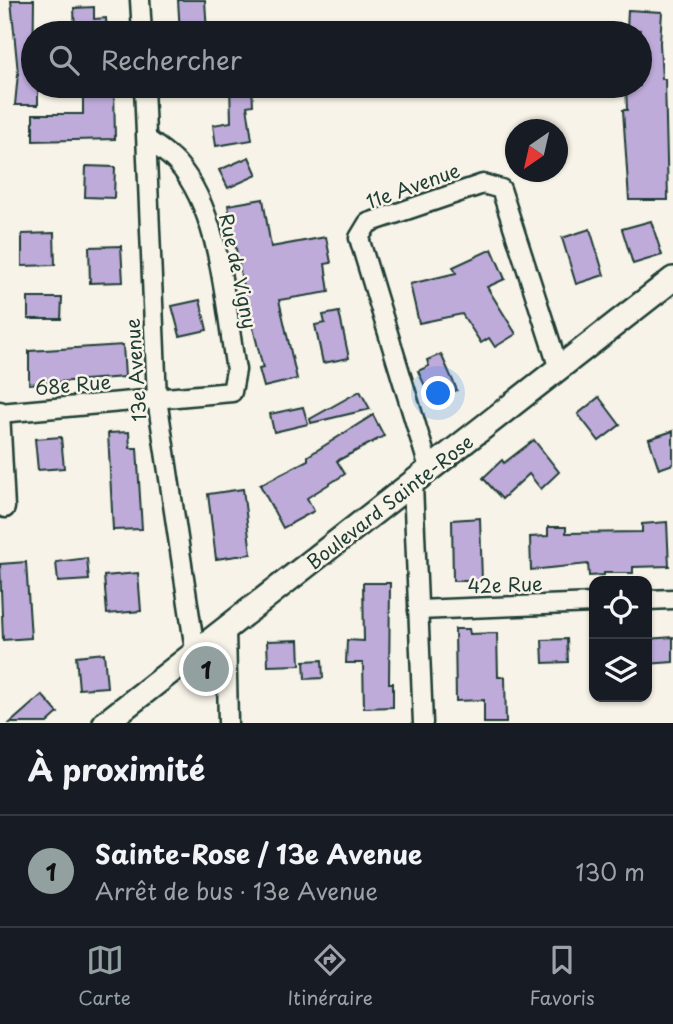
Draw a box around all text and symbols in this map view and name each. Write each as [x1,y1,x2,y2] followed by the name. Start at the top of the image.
[21,21,652,98] search box
[101,40,242,79] text: Rechercher
[45,41,83,79] icon: search
[505,119,568,182] north arrow
[362,155,463,215] street label: 11e Avenue
[213,211,265,331] street label: Rue de Vigny
[117,317,153,423] street label: 13e Avenue
[34,367,112,401] street label: 68e Rue
[421,376,455,410] your location
[300,427,479,575] street label: Boulevard Sainte-Rose
[467,569,543,599] street label: 42e Rue
[589,576,652,702] map controls
[589,576,652,639] button: locate
[589,639,652,702] button: layers
[183,643,229,695] pin: 1
[28,746,205,791] text: À proximité
[95,834,422,873] text: Sainte-Rose / 13e Avenue
[46,854,57,889] text: 1
[575,854,645,889] text: 130 m
[95,873,378,908] text: Arrêt de bus · 13e Avenue
[78,941,131,1011] tab: Carte
[288,941,373,1011] tab: Itinéraire
[529,941,595,1011] tab: Favoris

